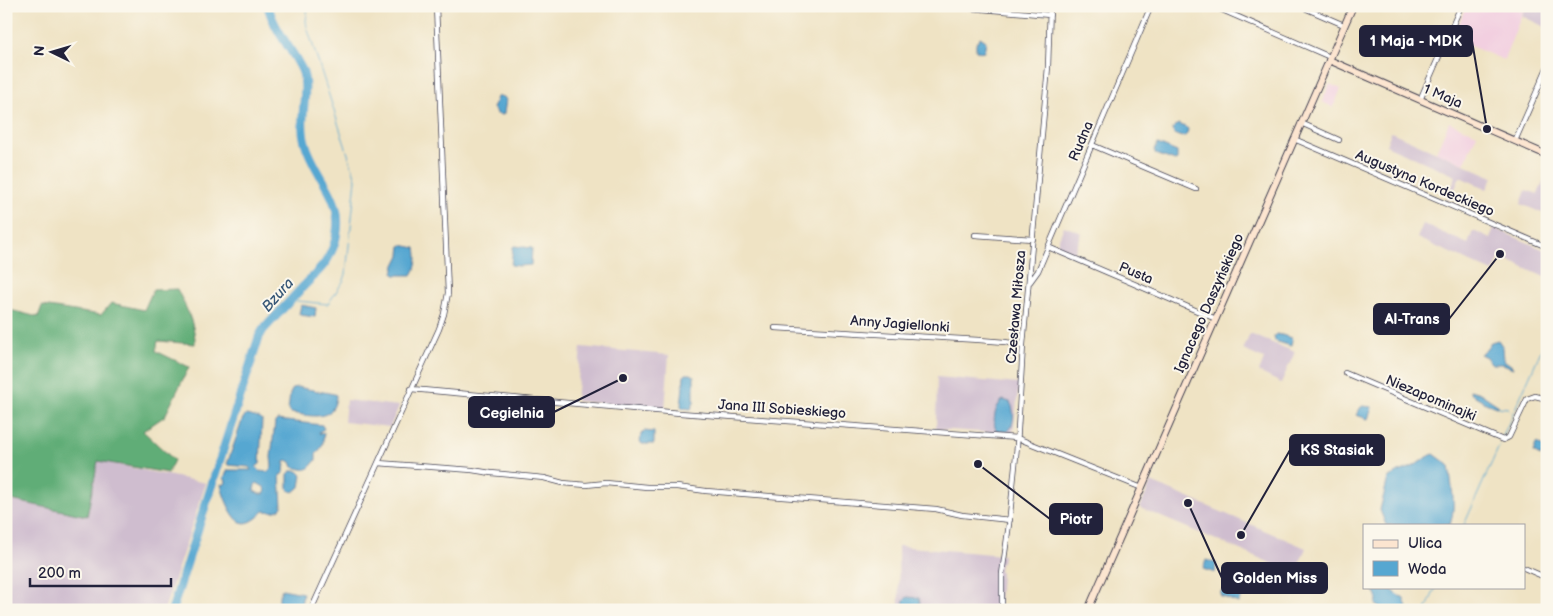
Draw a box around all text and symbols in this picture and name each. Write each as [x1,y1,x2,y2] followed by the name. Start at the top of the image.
[1360,26,1472,56] callout: 1 Maja - MDK
[28,28,78,78] north arrow
[1370,32,1462,51] text: 1 Maja - MDK
[31,45,48,57] text: N
[1421,80,1465,112] street label: 1 Maja
[1065,118,1097,163] street label: Rudna
[1353,146,1497,220] street label: Augustyna Kordeckiego
[1171,231,1247,375] street label: Ignacego Daszyńskiego
[1003,249,1029,364] street label: Czesława Miłosza
[1116,258,1156,288] street label: Pusta
[258,274,298,316] water label: Bzura
[1374,304,1449,334] callout: Al-Trans
[1383,310,1440,329] text: Al-Trans
[850,312,950,336] street label: Anny Jagiellonki
[1383,371,1479,425] street label: Niezapominajki
[717,396,847,422] street label: Jana III Sobieskiego
[469,397,554,427] callout: Cegielnia
[480,404,544,423] text: Cegielnia
[1290,435,1384,465] callout: KS Stasiak
[1300,441,1374,460] text: KS Stasiak
[1050,504,1102,534] callout: Piotr
[1060,510,1093,529] text: Piotr
[1363,524,1526,588] legend
[1408,534,1442,553] text: Ulica
[30,556,171,588] scale bar
[1408,560,1446,579] text: Woda
[1222,563,1327,593] callout: Golden Miss
[38,564,81,583] text: 200 m
[1233,569,1317,588] text: Golden Miss

